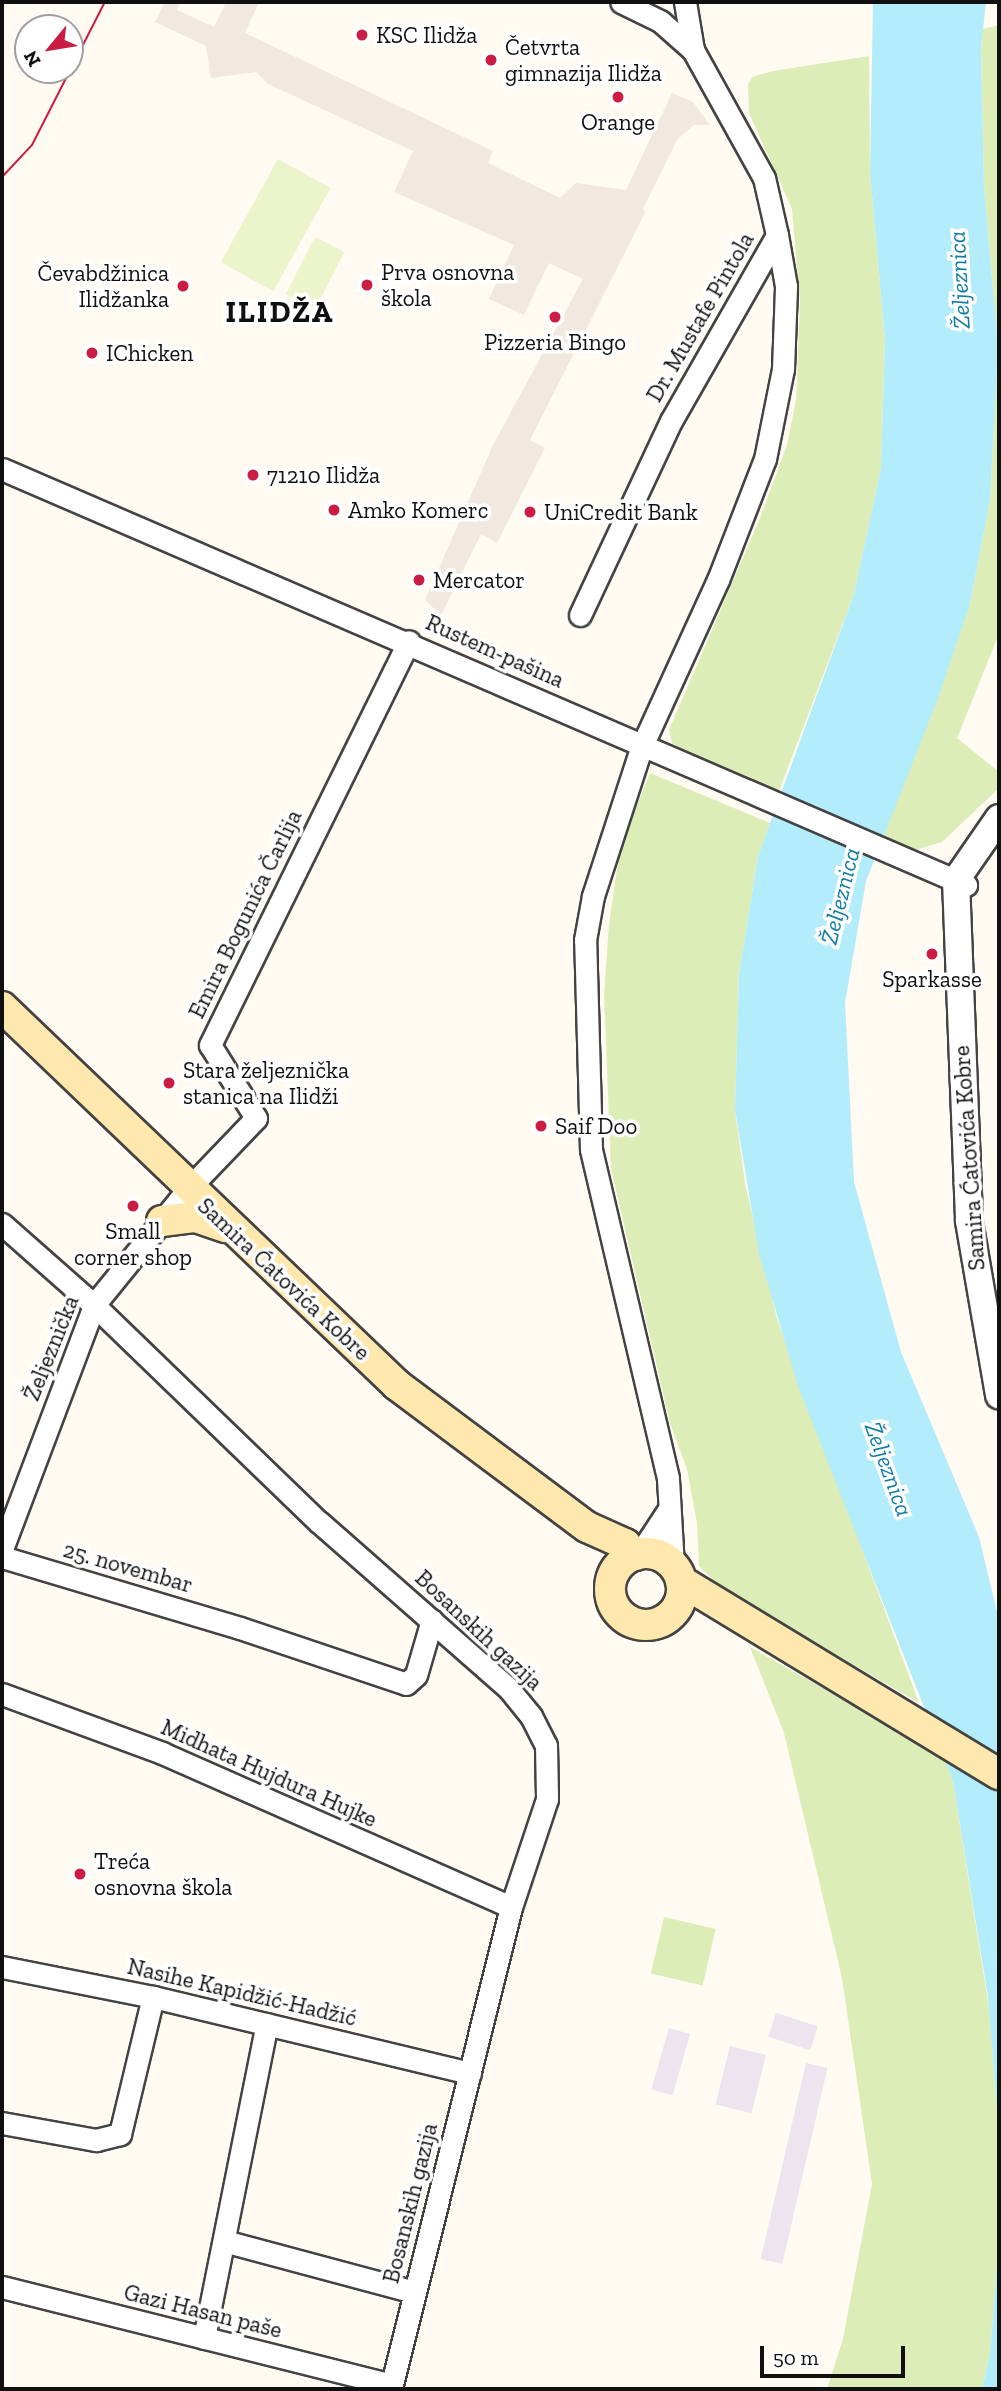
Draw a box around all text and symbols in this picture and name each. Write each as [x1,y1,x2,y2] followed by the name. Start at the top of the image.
[14,14,84,84] north arrow
[376,21,477,49] place label: KSC Ilidža
[354,27,370,43] marker: KSC Ilidža
[505,33,662,87] place label: Četvrta gimnazija Ilidža
[19,47,46,71] text: N
[483,52,499,68] marker: Četvrta gimnazija Ilidža
[610,89,626,105] marker: Orange
[581,108,655,136] place label: Orange
[640,227,760,407] street label: Dr. Mustafe Pintola
[942,230,976,330] water label: Željeznica
[381,258,514,312] place label: Prva osnovna škola
[38,259,169,313] place label: Čevabdžinica Ilidžanka
[359,277,375,293] marker: Prva osnovna škola
[175,278,191,294] marker: Čevabdžinica Ilidžanka
[226,294,334,330] district label: ILIDŽA
[547,309,563,325] marker: Pizzeria Bingo
[484,328,626,356] place label: Pizzeria Bingo
[106,339,193,367] place label: IChicken
[84,345,100,361] marker: IChicken
[267,461,380,489] place label: 71210 Ilidža
[245,467,261,483] marker: 71210 Ilidža
[348,496,488,524] place label: Amko Komerc
[544,498,698,526] place label: UniCredit Bank
[326,502,342,518] marker: Amko Komerc
[522,504,538,520] marker: UniCredit Bank
[433,566,525,594] place label: Mercator
[411,572,427,588] marker: Mercator
[422,608,568,694] street label: Rustem-pašina
[183,805,307,1023] street label: Emira Bogunića Čarlija
[814,845,866,947] water label: Željeznica
[924,946,940,962] marker: Sparkasse
[882,965,982,993] place label: Sparkasse
[947,1045,991,1271] street label: Samira Ćatovića Kobre
[183,1056,349,1110] place label: Stara željeznička stanica na Ilidži
[161,1075,177,1091] marker: Stara željeznička stanica na Ilidži
[555,1112,637,1140] place label: Saif Doo
[533,1118,549,1134] marker: Saif Doo
[192,1192,376,1366] street label: Samira Ćatovića Kobre
[125,1198,141,1214] marker: Small corner shop
[74,1217,192,1271] place label: Small corner shop
[17,1291,85,1405] street label: Željeznička
[859,1418,919,1520] water label: Željeznica
[60,1535,196,1599] street label: 25. novembar
[409,1564,549,1696] street label: Bosanskih gazija
[157,1713,381,1833] street label: Midhata Hujdura Hujke
[94,1847,232,1901] place label: Treća osnovna škola
[72,1866,88,1882] marker: Treća osnovna škola
[125,1952,359,2032] street label: Nasihe Kapidžić-Hadžić
[377,2120,443,2286] street label: Bosanskih gazija
[121,2278,285,2344] street label: Gazi Hasan paše
[763,2332,908,2376] scale bar
[773,2345,819,2370] text: 50 m

